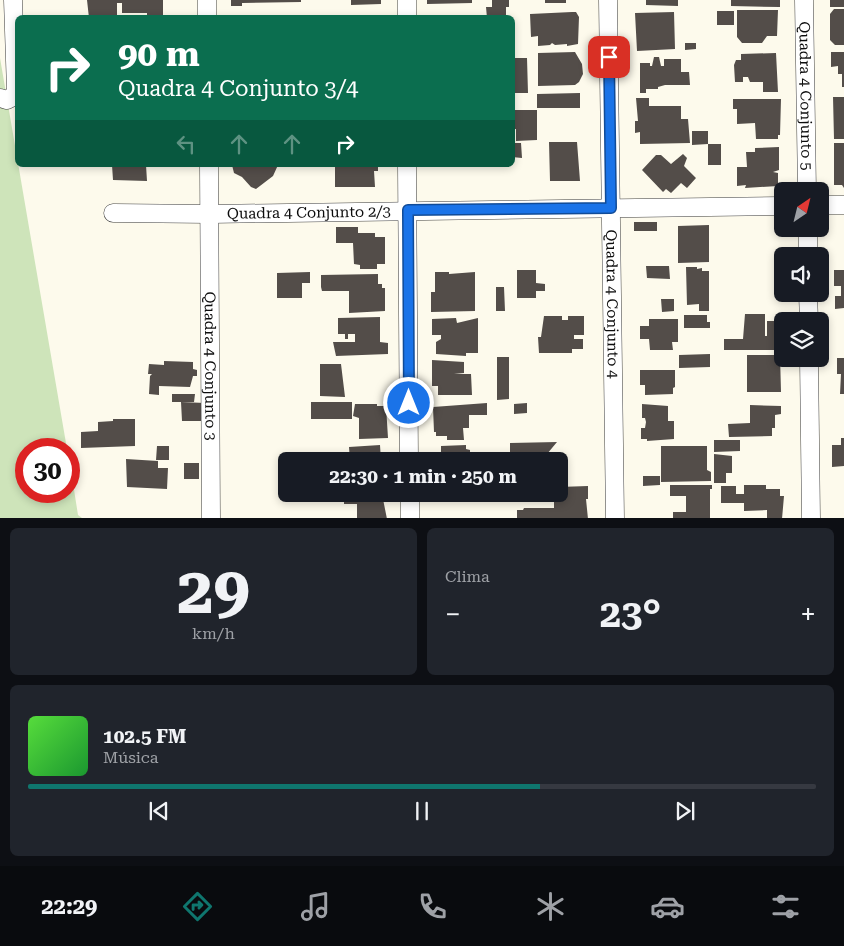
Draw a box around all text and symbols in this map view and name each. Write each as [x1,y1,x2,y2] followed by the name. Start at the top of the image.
[795,21,816,171] street label: Quadra 4 Conjunto 5
[118,34,200,75] text: 90 m
[35,35,100,100] icon: right
[588,36,630,78] pin
[595,43,623,71] icon: arrive
[118,76,358,101] text: Quadra 4 Conjunto 3/4
[172,130,200,158] icon: left
[225,130,253,158] icon: ahead
[278,130,306,158] icon: ahead
[331,130,359,158] icon: right
[774,182,829,238] north arrow
[774,182,829,367] map controls
[227,202,391,223] street label: Quadra 4 Conjunto 2/3
[602,229,622,379] street label: Quadra 4 Conjunto 4
[774,247,829,302] button: sound
[201,291,220,441] street label: Quadra 4 Conjunto 3
[774,312,829,367] button: layers
[382,376,434,428] position arrow
[15,438,80,503] speed limit sign: 30
[329,465,517,488] text: 22:30 · 1 min · 250 m
[177,553,250,629] text: 29
[445,567,490,586] text: Clima
[600,592,661,636] text: 23°
[445,598,461,631] text: −
[800,598,816,631] text: +
[192,624,235,643] text: km/h
[103,725,186,748] text: 102.5 FM
[103,748,158,767] text: Música
[145,797,173,825] icon: previous
[408,797,436,825] icon: pause
[671,797,699,825] icon: next
[180,889,215,924] icon: directions
[298,889,333,924] icon: music
[415,889,450,924] icon: phone
[533,889,568,924] icon: climate
[650,889,685,924] icon: car
[768,889,803,924] icon: filters
[41,894,97,919] text: 22:29

